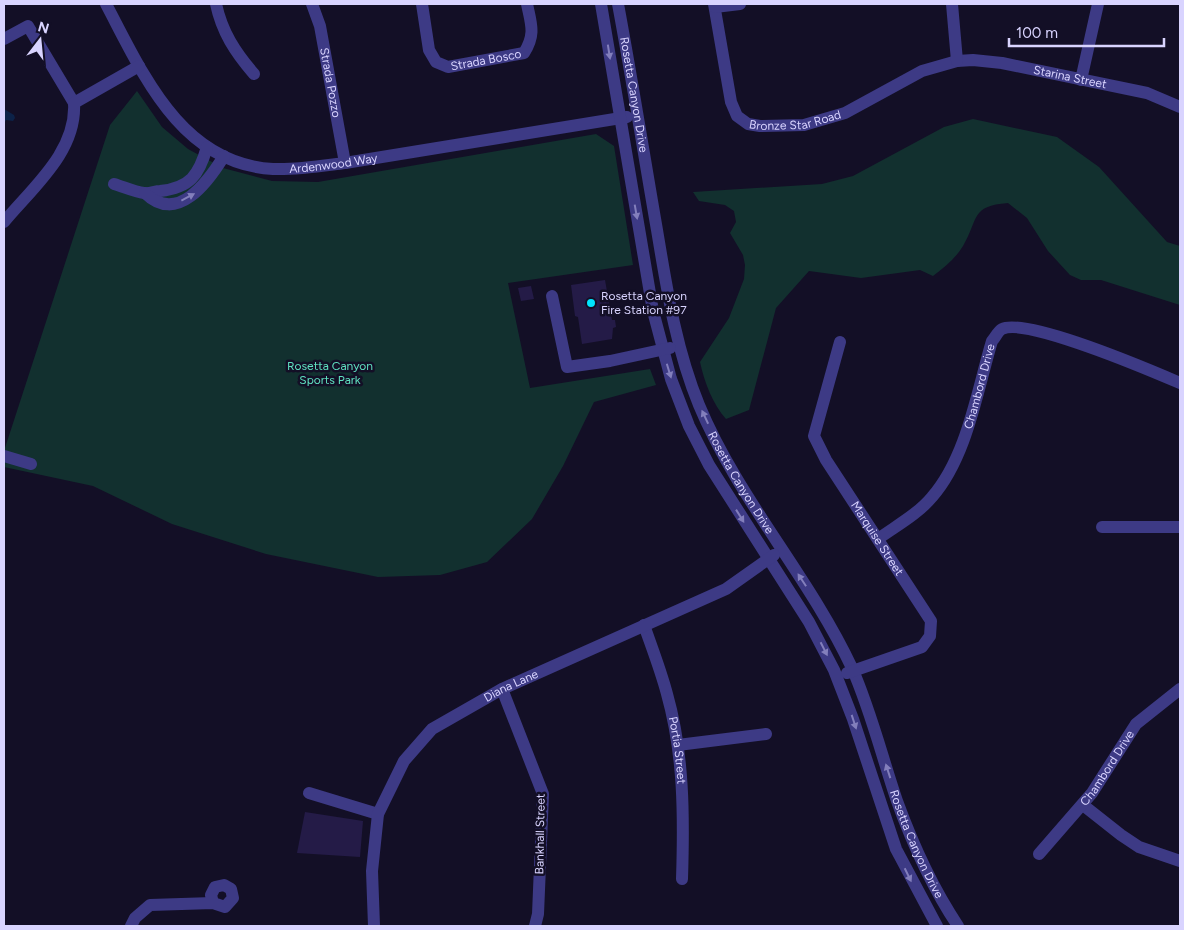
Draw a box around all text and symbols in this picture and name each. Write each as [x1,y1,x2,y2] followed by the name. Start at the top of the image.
[15,15,65,65] north arrow
[1009,15,1164,47] scale bar
[36,18,51,38] text: N
[1016,24,1058,42] text: 100 m
[617,36,651,154] street label: Rosetta Canyon Drive
[605,44,613,60] one-way arrow
[317,47,344,119] street label: Strada Pozzo
[449,47,522,73] street label: Strada Bosco
[1032,63,1108,92] street label: Starina Street
[748,108,843,133] street label: Bronze Star Road
[289,151,379,176] street label: Ardenwood Way
[181,193,196,201] one-way arrow
[633,204,641,220] one-way arrow
[601,289,687,317] place label: Rosetta Canyon Fire Station #97
[585,297,597,309] marker: Rosetta Canyon Fire Station #97
[961,342,998,431] street label: Chambord Drive
[287,359,373,387] park label: Rosetta Canyon Sports Park
[665,364,673,379] one-way arrow
[700,410,708,424] one-way arrow
[705,429,777,537] street label: Rosetta Canyon Drive
[848,499,907,578] street label: Marquise Street
[736,510,745,523] one-way arrow
[797,573,807,587] one-way arrow
[820,642,828,656] one-way arrow
[481,667,541,705] street label: Diana Lane
[666,715,689,785] street label: Portia Street
[851,715,858,730] one-way arrow
[1077,727,1137,809] street label: Chambord Drive
[883,763,891,778] one-way arrow
[887,788,947,901] street label: Rosetta Canyon Drive
[532,793,548,874] street label: Bankhall Street
[904,868,912,882] one-way arrow

